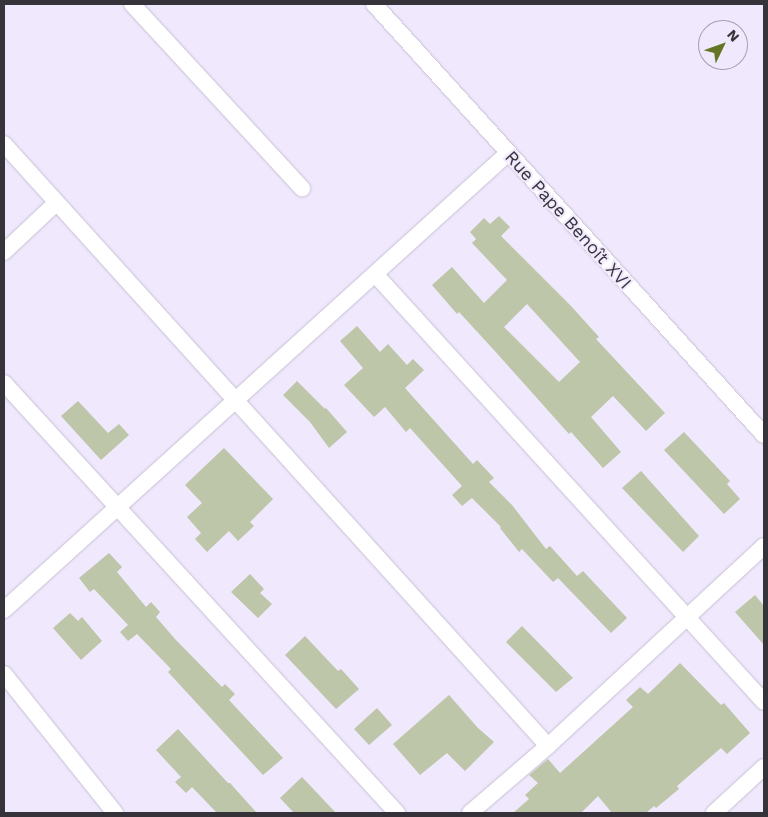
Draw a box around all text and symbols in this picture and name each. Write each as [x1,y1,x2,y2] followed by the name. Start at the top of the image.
[698,20,748,70] north arrow
[724,26,743,45] text: N
[500,146,636,294] street label: Rue Pape Benoît XVI

